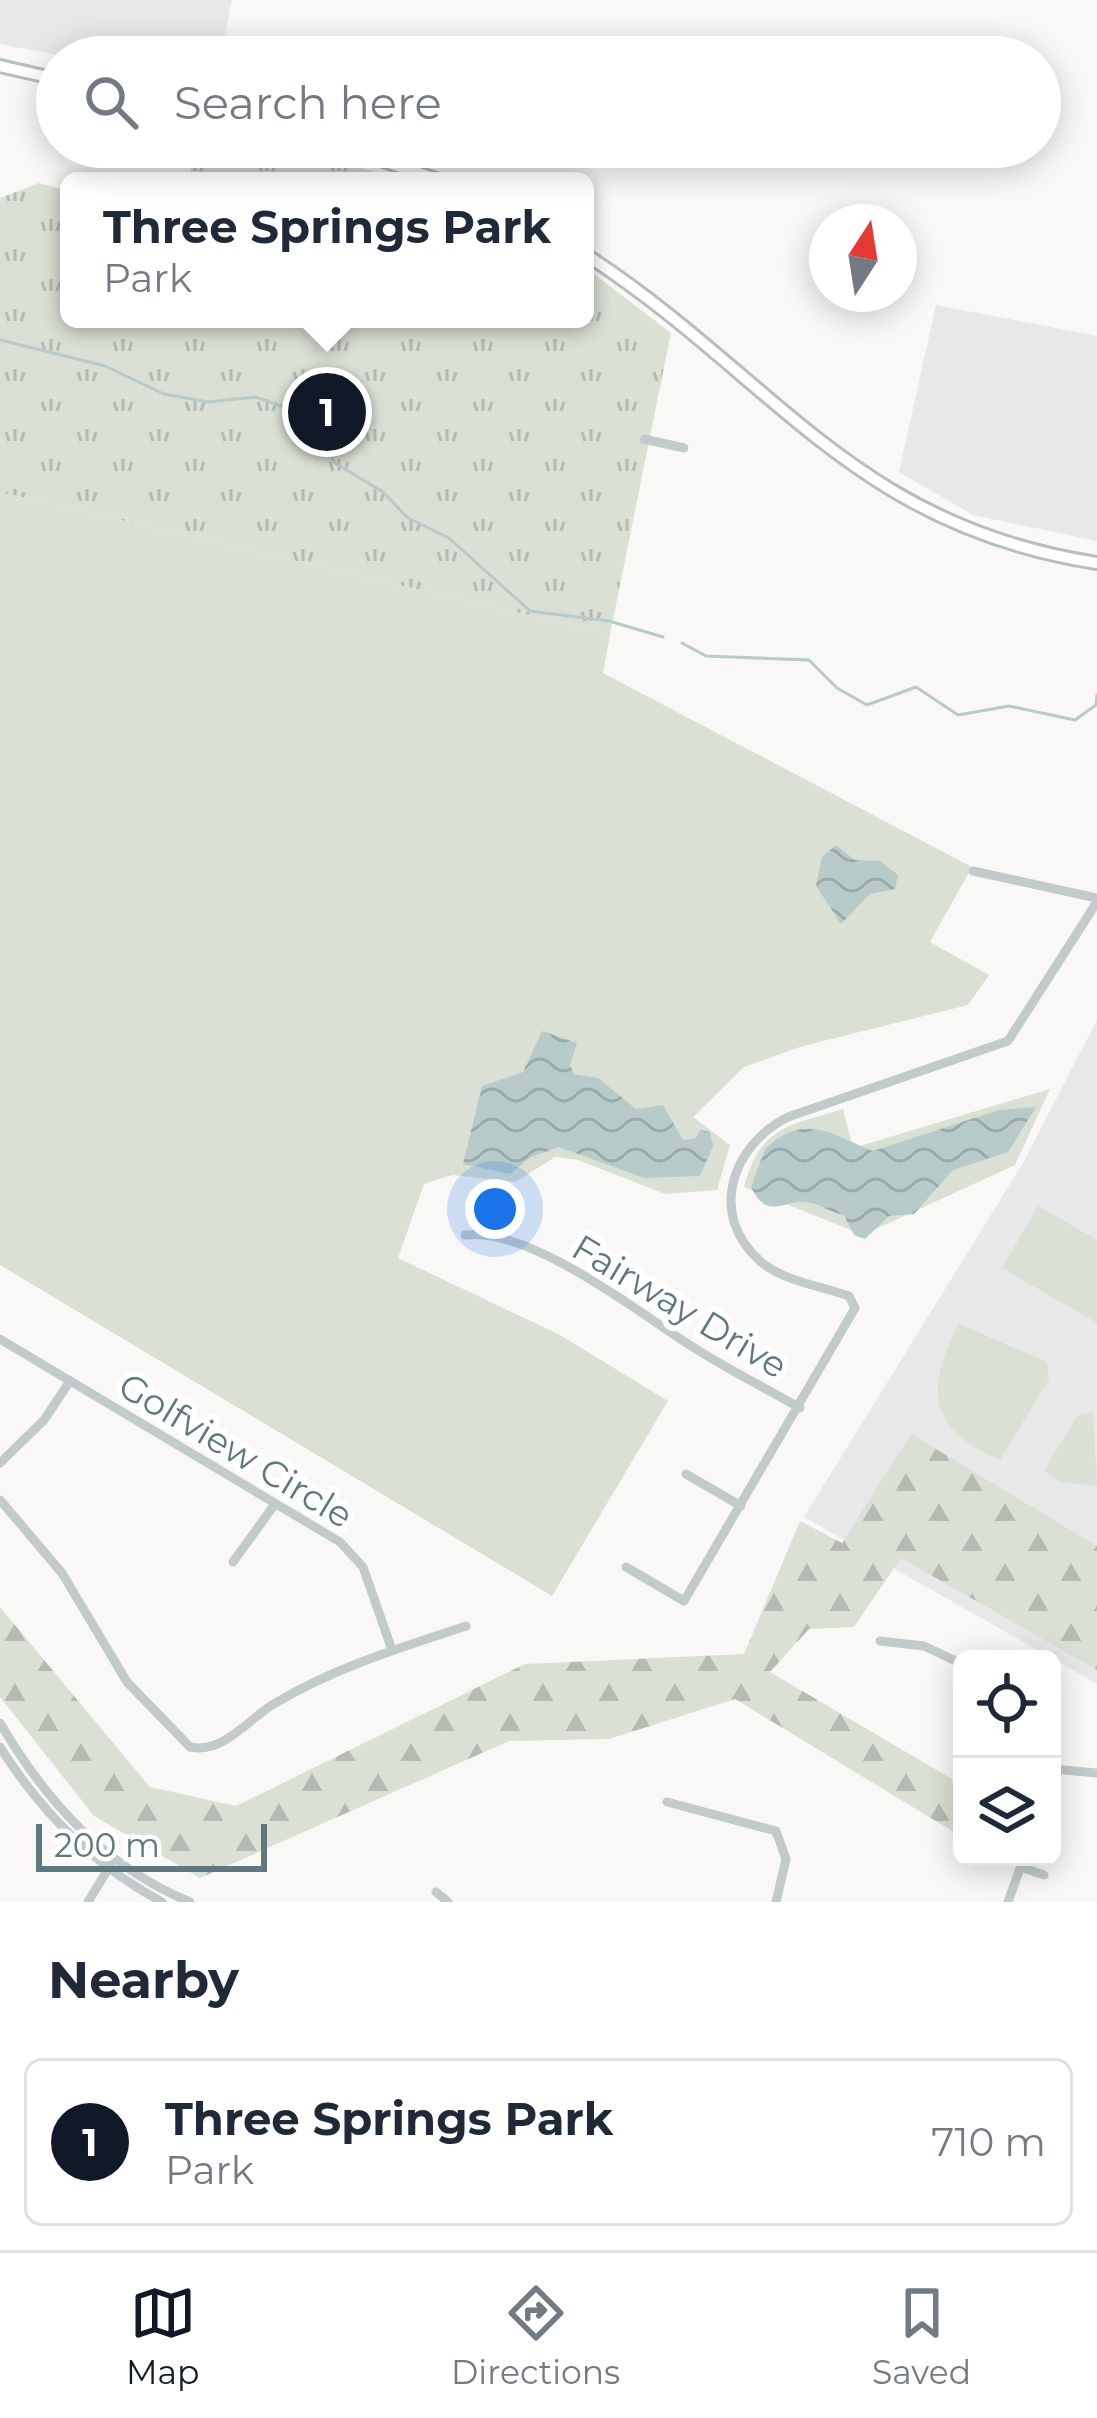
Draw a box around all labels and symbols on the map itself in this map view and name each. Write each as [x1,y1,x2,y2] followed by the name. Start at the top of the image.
[809,204,917,312] north arrow
[288,367,366,457] pin: 1
[465,1179,525,1239] your location
[565,1225,795,1387] street label: Fairway Drive
[111,1363,361,1537] street label: Golfview Circle
[36,1818,267,1871] scale bar

